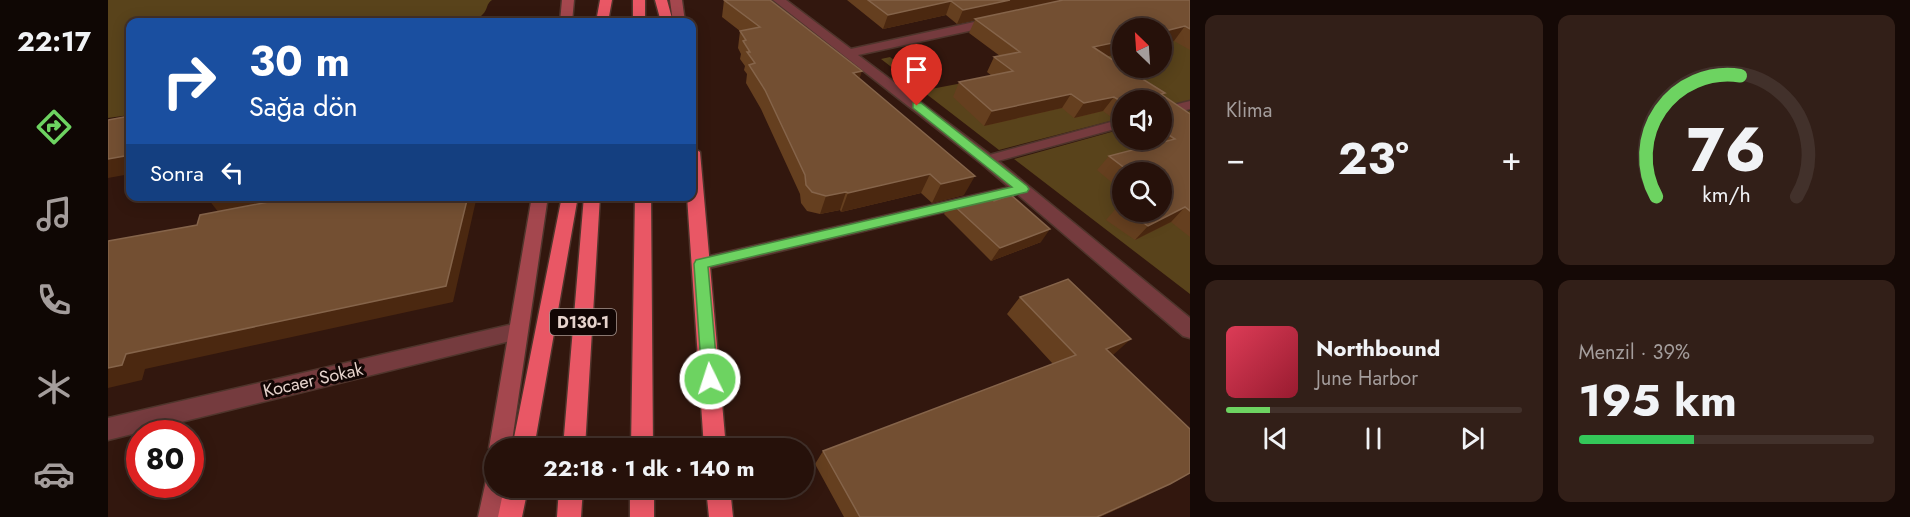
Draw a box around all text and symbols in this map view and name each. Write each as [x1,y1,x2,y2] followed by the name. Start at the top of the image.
[1112,18,1172,78] north arrow
[1112,18,1172,222] map controls
[17,22,91,61] text: 22:17
[249,31,350,92] text: 30 m
[150,42,228,120] icon: right
[891,44,942,106] pin
[900,53,933,86] icon: arrive
[249,87,358,126] text: Sağa dön
[1112,90,1172,150] button: sound
[1226,96,1272,125] text: Klima
[1687,104,1766,194] text: 76
[33,106,75,148] icon: directions
[1338,126,1409,191] text: 23°
[1226,135,1245,182] text: −
[1501,135,1522,182] text: +
[216,156,249,189] icon: left
[150,157,204,189] text: Sonra
[1112,162,1172,222] button: search
[1702,179,1750,210] text: km/h
[33,193,75,235] icon: music
[33,279,75,321] icon: phone
[550,309,616,335] road number: D130-1
[1316,332,1440,364] text: Northbound
[1579,338,1690,367] text: Menzil · 39%
[678,347,742,411] position arrow
[260,356,366,404] street label: Kocaer Sokak
[1316,364,1418,393] text: June Harbor
[33,366,75,408] icon: climate
[1579,368,1737,433] text: 195 km
[126,420,204,498] speed limit sign: 80
[1259,422,1292,455] icon: previous
[1357,422,1390,455] icon: pause
[1456,422,1489,455] icon: next
[543,452,755,484] text: 22:18 · 1 dk · 140 m
[33,453,75,495] icon: car

